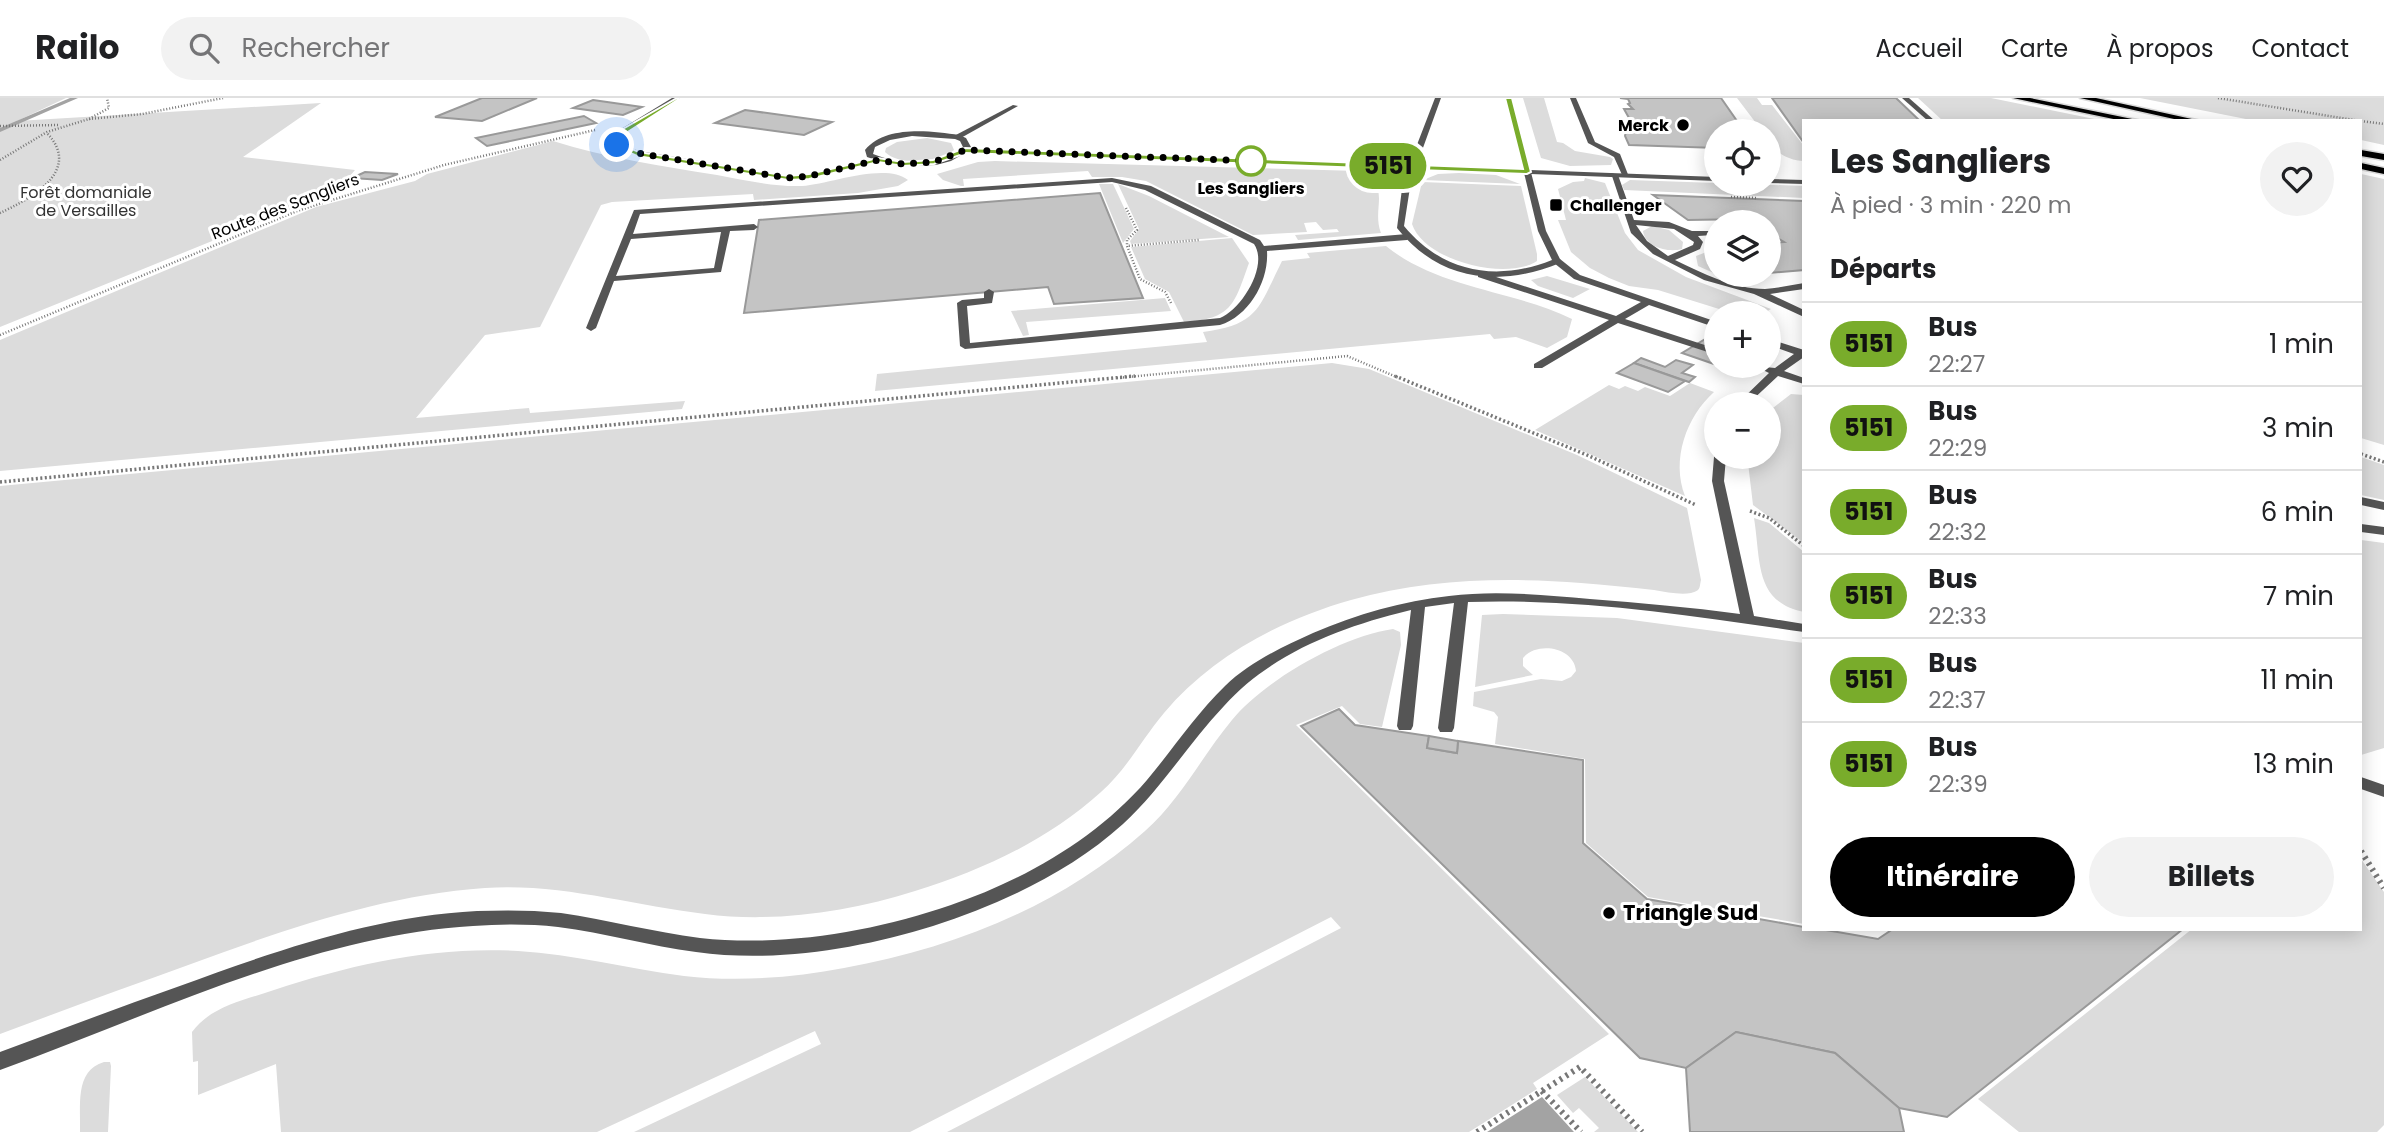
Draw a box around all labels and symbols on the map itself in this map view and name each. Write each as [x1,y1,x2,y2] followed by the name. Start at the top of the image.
[1618,114,1669,137] place label: Merck
[1675,117,1691,133] marker: Merck
[599,127,634,162] your location
[1339,143,1437,189] line badge: 5151
[1236,146,1266,176] marker: Les Sangliers
[208,168,363,245] street label: Route des Sangliers
[1197,177,1305,200] place label: Les Sangliers
[20,181,152,222] park label: Forêt domaniale de Versailles
[1570,194,1662,217] place label: Challenger
[1548,197,1564,213] marker: Challenger
[1623,898,1758,927] place label: Triangle Sud
[1601,905,1617,921] marker: Triangle Sud

